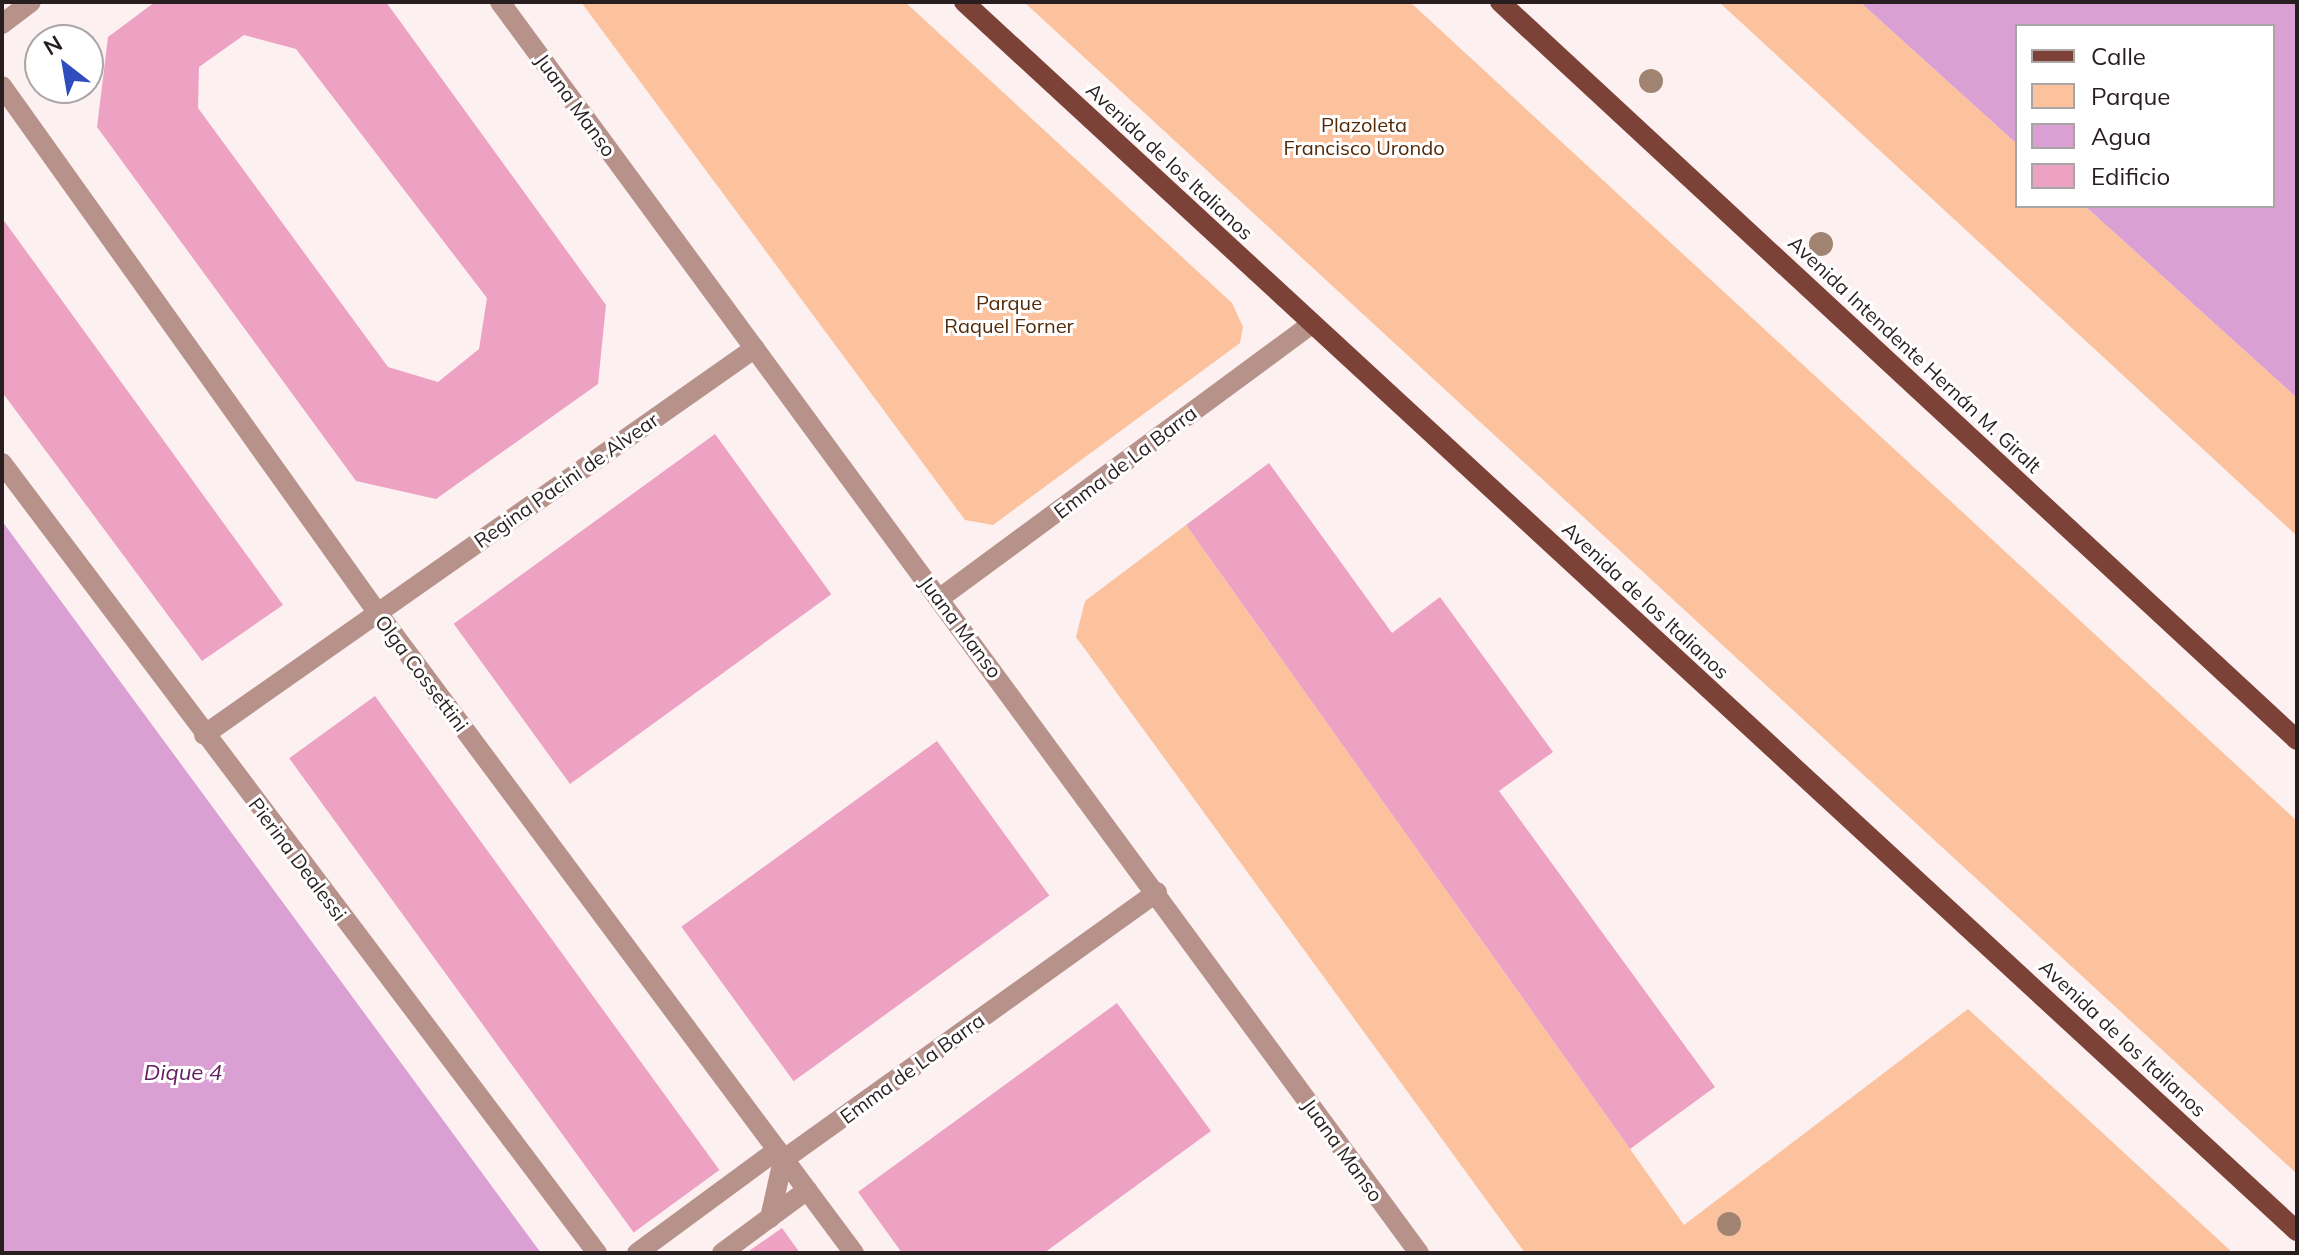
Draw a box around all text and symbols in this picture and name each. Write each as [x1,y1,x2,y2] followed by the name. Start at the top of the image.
[24,24,104,104] north arrow
[2015,24,2275,208] legend
[38,29,67,61] text: N
[2091,41,2146,71] text: Calle
[531,49,621,161] street label: Juana Manso
[1082,77,1258,245] street label: Avenida de los Italianos
[2091,81,2170,111] text: Parque
[1283,113,1445,160] park label: Plazoleta Francisco Urondo
[2091,121,2151,151] text: Agua
[2091,161,2170,191] text: Edificio
[1784,230,2046,478] street label: Avenida Intendente Hernán M. Giralt
[944,291,1074,338] park label: Parque Raquel Forner
[1049,401,1201,523] street label: Emma de La Barra
[469,407,663,553] street label: Regina Pacini de Alvear
[1558,516,1734,684] street label: Avenida de los Italianos
[915,571,1007,683] street label: Juana Manso
[370,610,474,736] street label: Olga Cossettini
[244,793,352,925] street label: Pierina Dealessi
[2035,954,2211,1122] street label: Avenida de los Italianos
[835,1008,989,1128] street label: Emma de La Barra
[144,1060,222,1086] water label: Dique 4
[1298,1094,1388,1206] street label: Juana Manso

